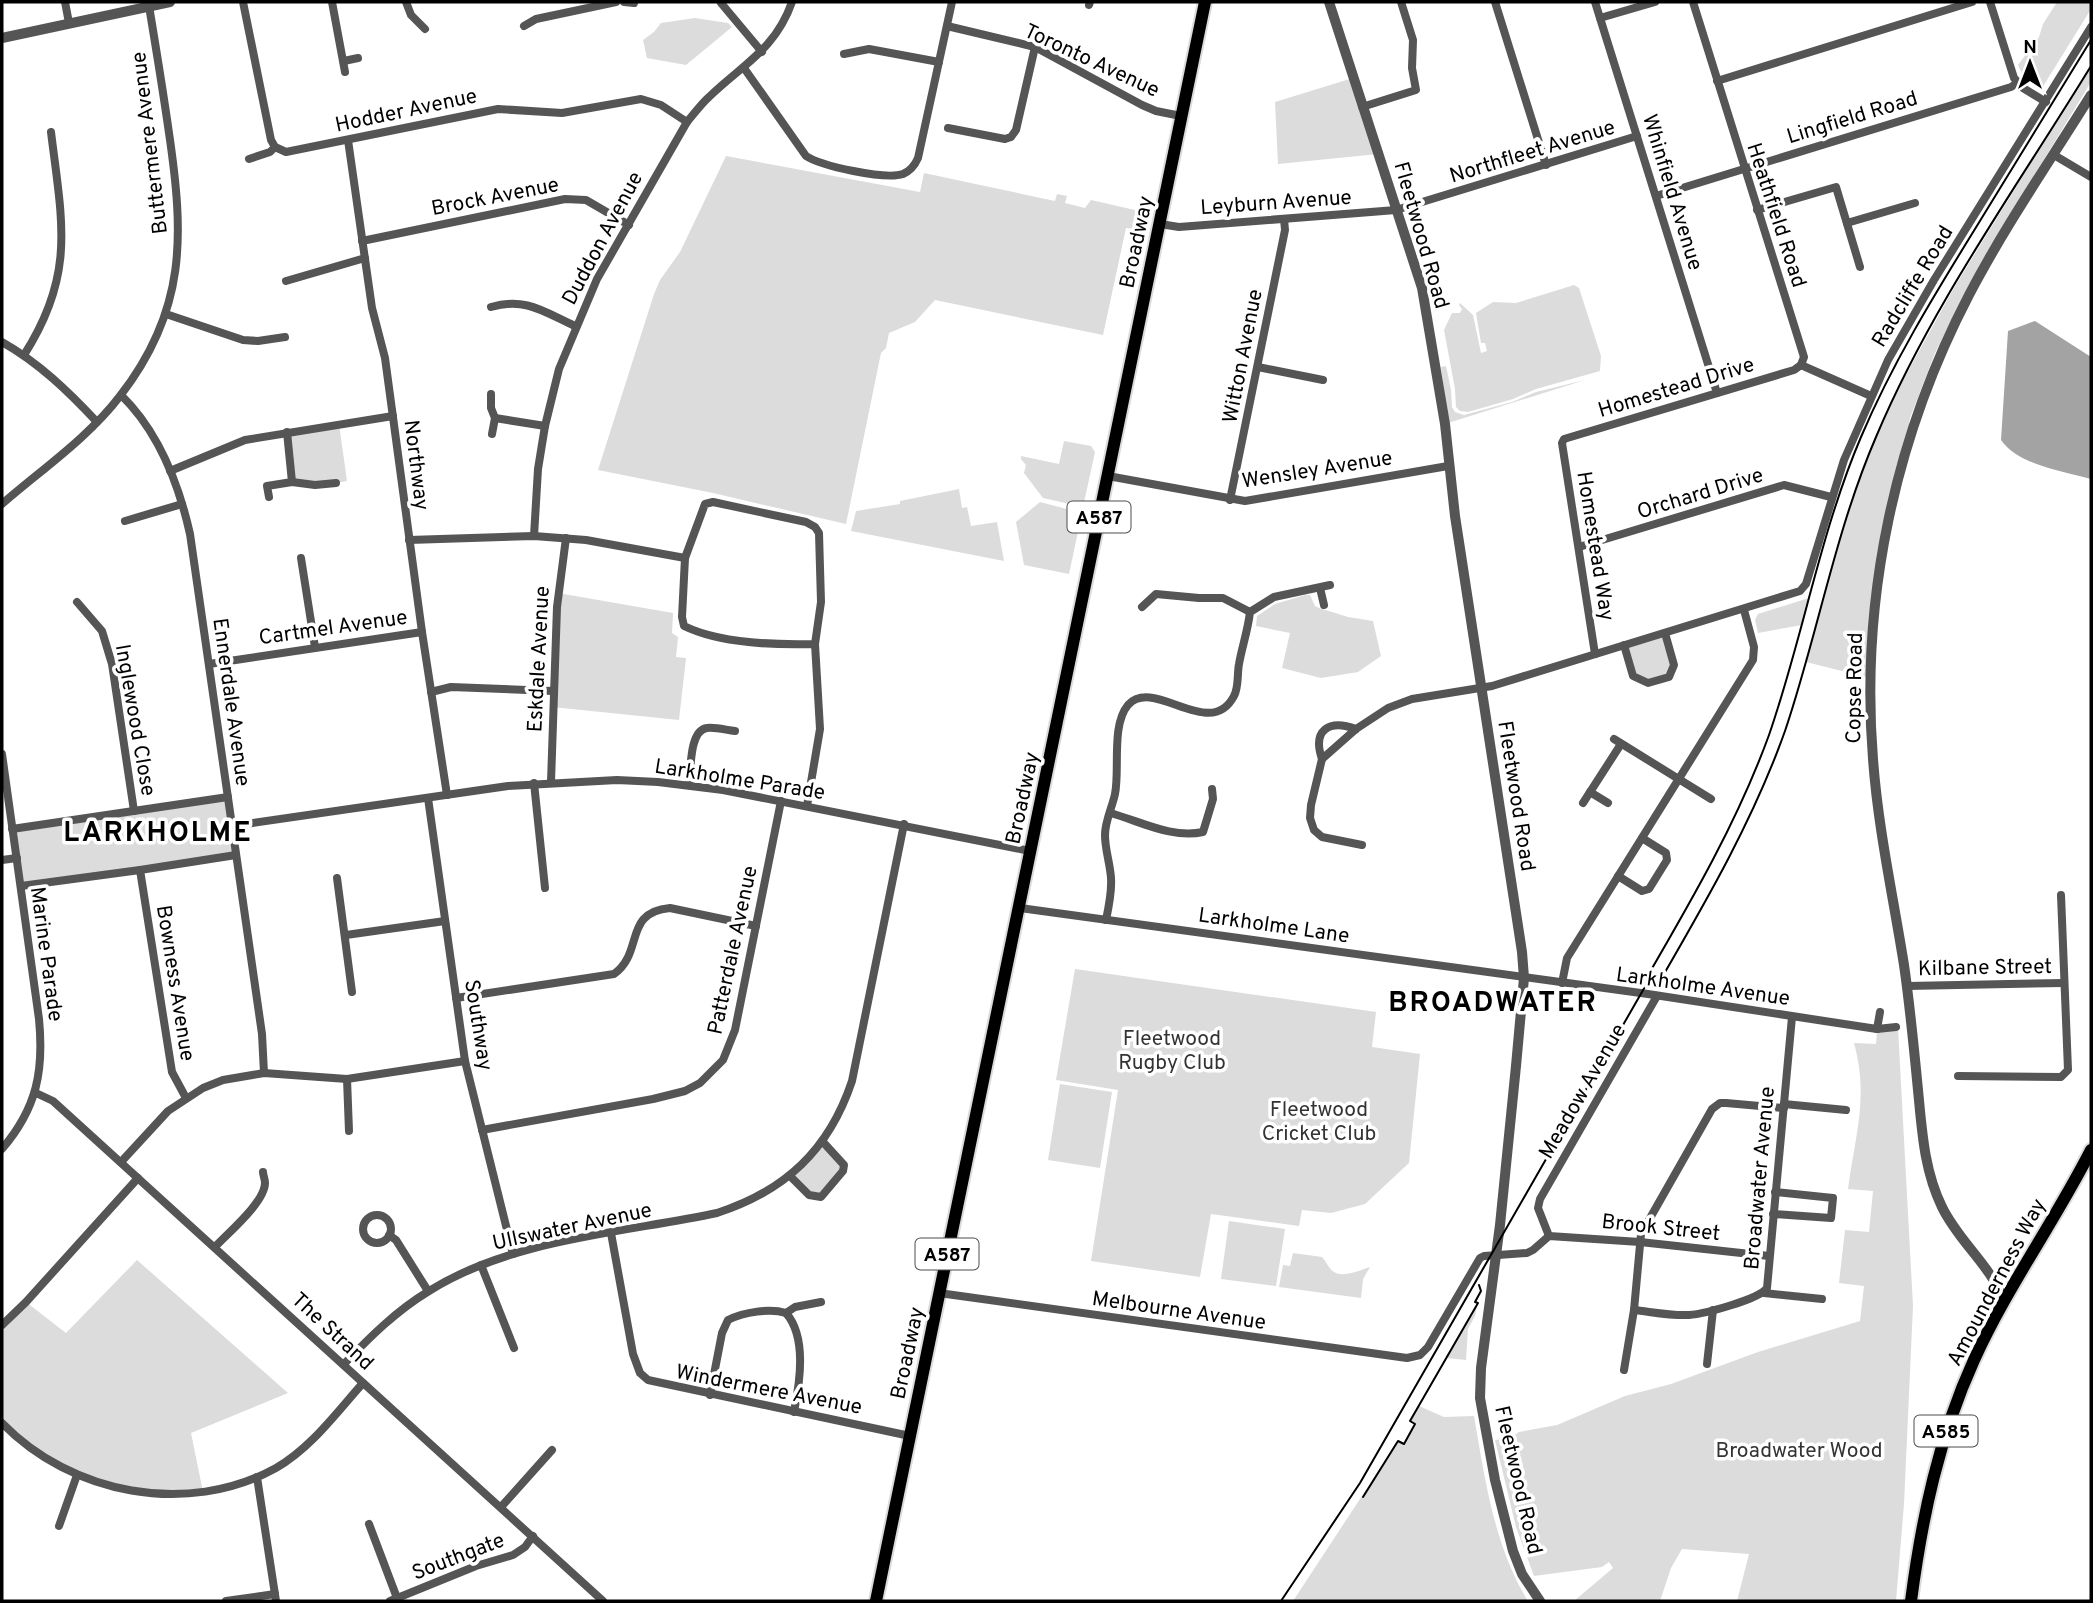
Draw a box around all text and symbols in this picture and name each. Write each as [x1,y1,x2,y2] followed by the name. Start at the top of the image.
[1019,18,1163,105] street label: Toronto Avenue
[1995,28,2065,98] north arrow
[2023,36,2037,60] text: N
[126,50,175,235] street label: Buttermere Avenue
[333,83,480,140] street label: Hodder Avenue
[1784,86,1921,151] street label: Lingfield Road
[1635,111,1708,274] street label: Whinfield Avenue
[1446,114,1619,190] street label: Northfleet Avenue
[1739,140,1812,291] street label: Heathfield Road
[1387,159,1454,312] street label: Fleetwood Road
[557,167,650,310] street label: Duddon Avenue
[429,172,561,223] street label: Brock Avenue
[1200,185,1353,222] street label: Leyburn Avenue
[1115,194,1160,291] street label: Broadway
[1866,221,1960,353] street label: Radcliffe Road
[1217,287,1270,426] street label: Witton Avenue
[1595,352,1758,425] street label: Homestead Drive
[397,418,434,512] street label: Northway
[1240,445,1395,496] street label: Wensley Avenue
[1634,462,1767,526] street label: Orchard Drive
[1569,470,1620,623] street label: Homestead Way
[1068,502,1130,532] road number: A587
[522,585,557,733] street label: Eskdale Avenue
[257,605,409,652] street label: Cartmel Avenue
[205,616,256,788] street label: Ennerdale Avenue
[1841,632,1870,744] street label: Copse Road
[108,642,161,798] street label: Inglewood Close
[1490,719,1541,873] street label: Fleetwood Road
[1001,750,1046,847] street label: Broadway
[653,754,827,807] street label: Larkholme Parade
[63,816,253,852] district label: LARKHOLME
[702,863,765,1037] street label: Patterdale Avenue
[23,885,68,1023] street label: Marine Parade
[149,903,200,1063] street label: Bowness Avenue
[1196,903,1351,950] street label: Larkholme Lane
[1918,954,2052,983] street label: Kilbane Street
[1614,962,1791,1013] street label: Larkholme Avenue
[457,978,498,1073] street label: Southway
[1388,986,1598,1022] district label: BROADWATER
[1534,1019,1633,1164] street label: Meadow Avenue
[1118,1026,1226,1077] park label: Fleetwood Rugby Club
[1739,1085,1782,1271] street label: Broadwater Avenue
[1262,1097,1376,1148] park label: Fleetwood Cricket Club
[1942,1194,2053,1371] street label: Amounderness Way
[490,1197,655,1258] street label: Ullswater Avenue
[1600,1209,1721,1248] street label: Brook Street
[916,1238,978,1270] road number: A587
[1090,1286,1267,1337] street label: Melbourne Avenue
[285,1287,379,1377] street label: The Strand
[886,1305,931,1402] street label: Broadway
[673,1359,864,1422] street label: Windermere Avenue
[1487,1403,1548,1557] street label: Fleetwood Road
[1914,1415,1978,1446] road number: A585
[1715,1438,1883,1465] park label: Broadwater Wood
[408,1527,509,1587] street label: Southgate

